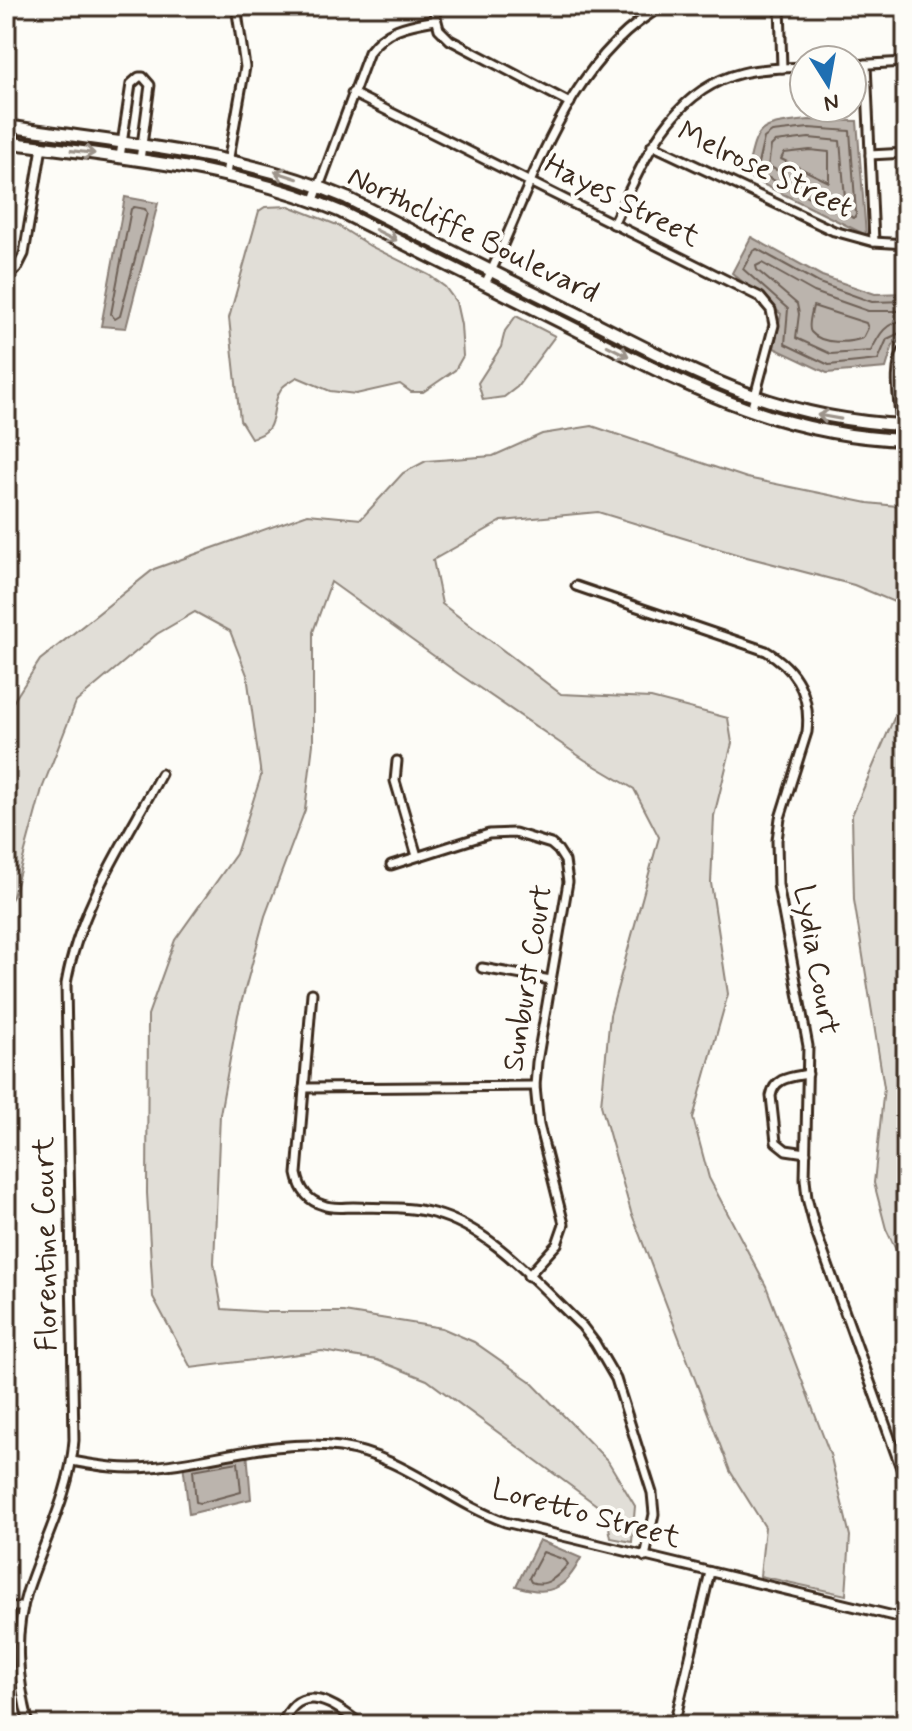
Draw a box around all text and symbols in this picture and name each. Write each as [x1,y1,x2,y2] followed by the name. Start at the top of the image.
[788,44,868,124] north arrow
[822,87,841,117] text: N
[671,112,859,228] street label: Melrose Street
[70,145,95,160] one-way arrow
[538,145,707,257] street label: Hayes Street
[341,157,605,313] street label: Northcliffe Boulevard
[273,166,298,181] one-way arrow
[373,227,397,243] one-way arrow
[606,344,630,359] one-way arrow
[816,408,842,423] one-way arrow
[494,882,562,1074] street label: Sunburst Court
[784,882,848,1038] street label: Lydia Court
[25,1136,67,1352] street label: Florentine Court
[487,1470,685,1558] street label: Loretto Street

